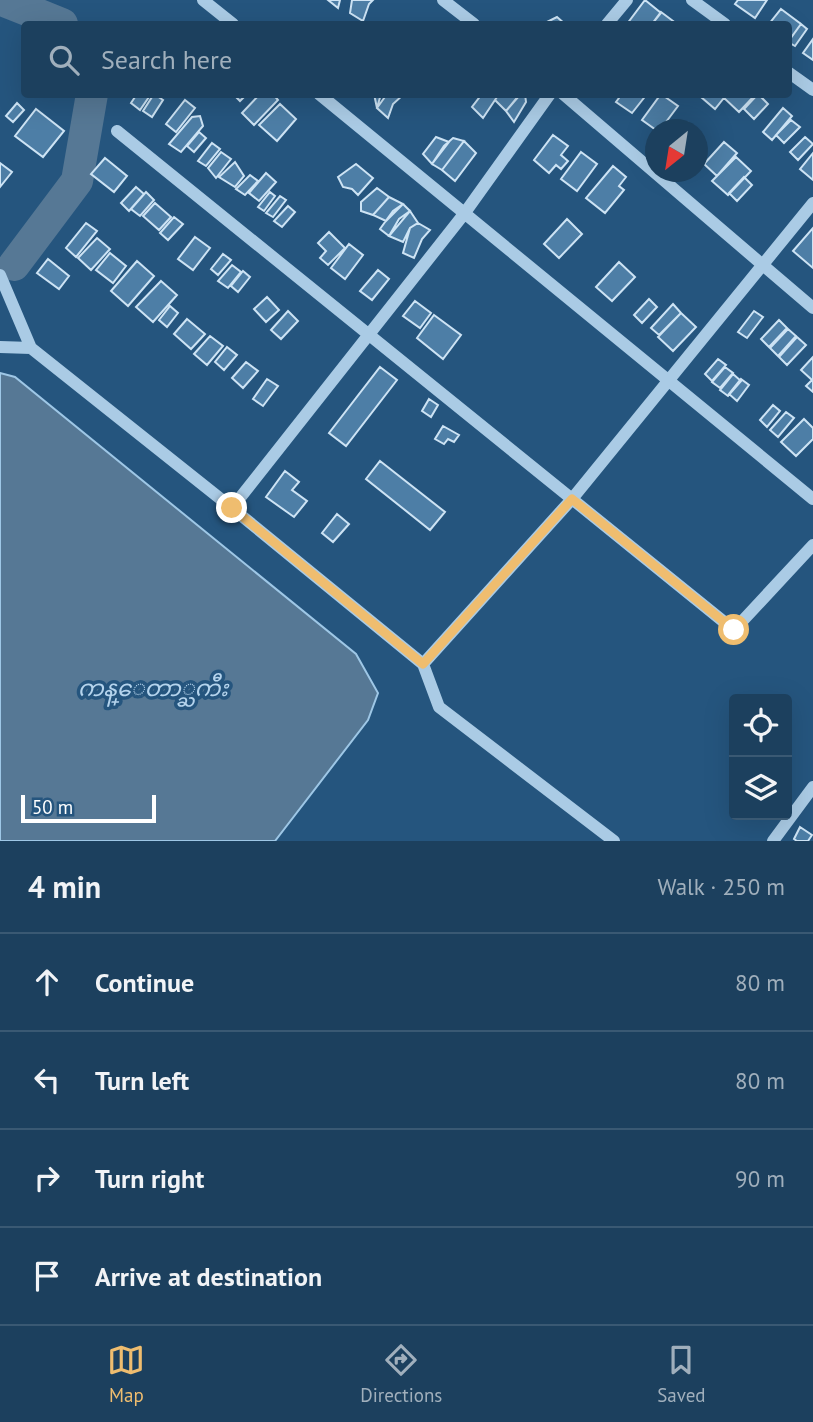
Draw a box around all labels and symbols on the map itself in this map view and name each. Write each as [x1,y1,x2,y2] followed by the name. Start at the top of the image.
[645,119,708,182] north arrow
[216,492,247,523] route end
[718,614,749,645] route start
[78,672,230,707] water label: ကန္ေတာ္ႀကီး
[21,792,156,824] scale bar

